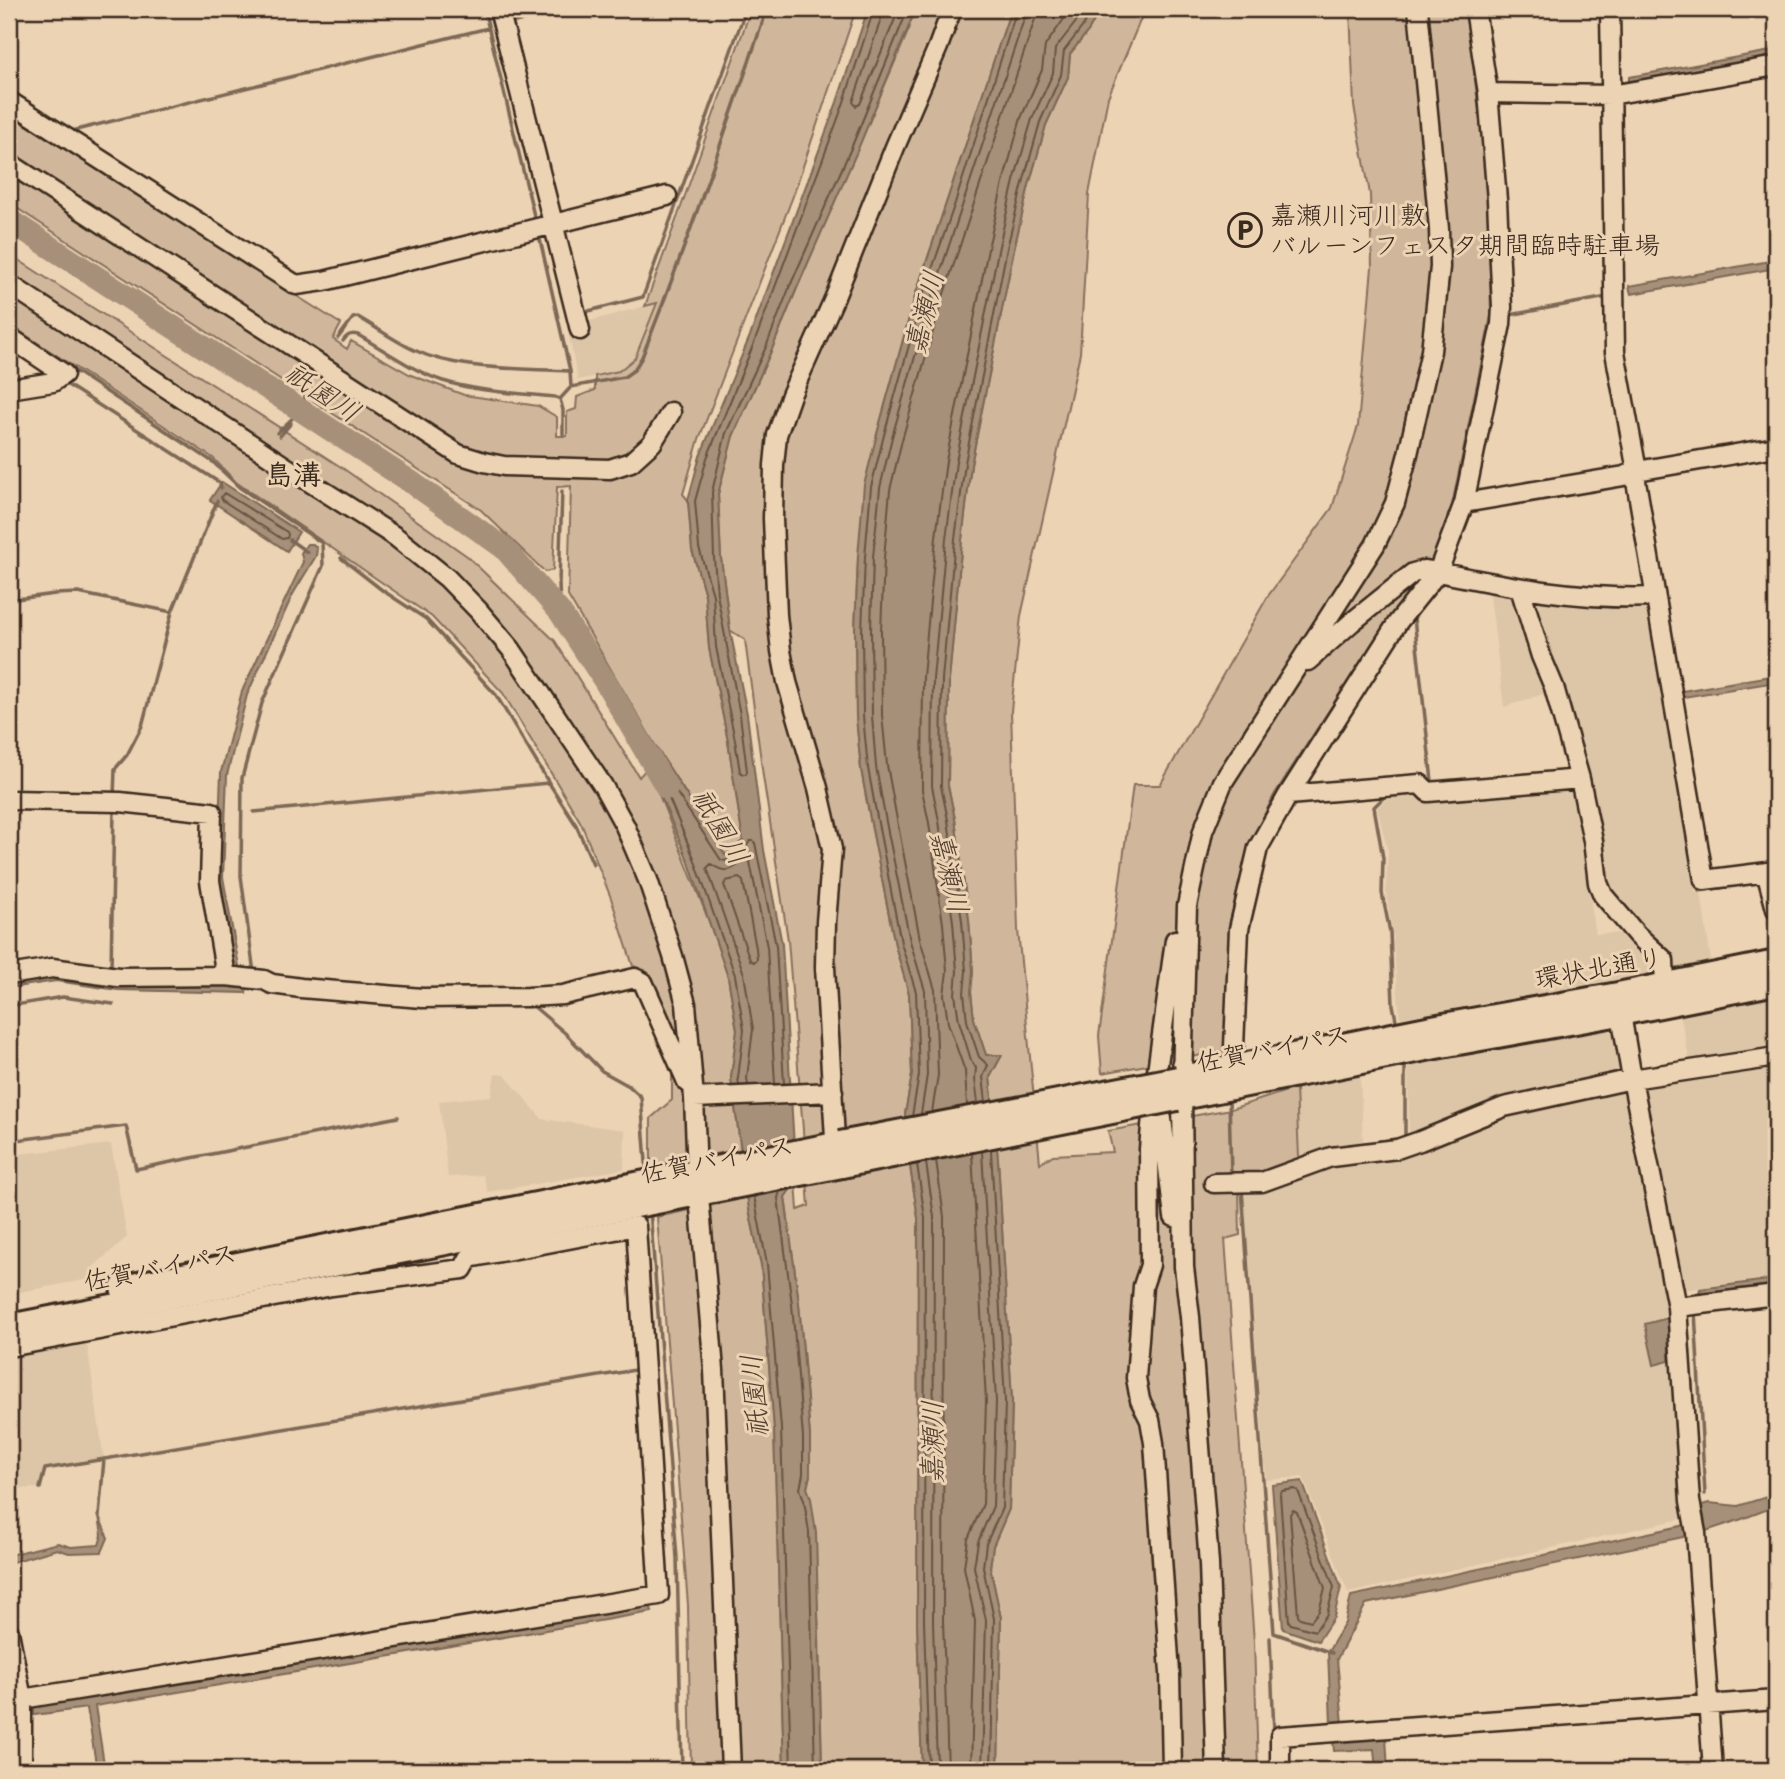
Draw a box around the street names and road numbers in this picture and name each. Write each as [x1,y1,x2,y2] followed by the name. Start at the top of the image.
[1532,939,1666,996] street label: 環状北通り
[1193,1015,1353,1080] street label: 佐賀バイパス
[637,1126,797,1191] street label: 佐賀バイパス
[80,1234,240,1299] street label: 佐賀バイパス

